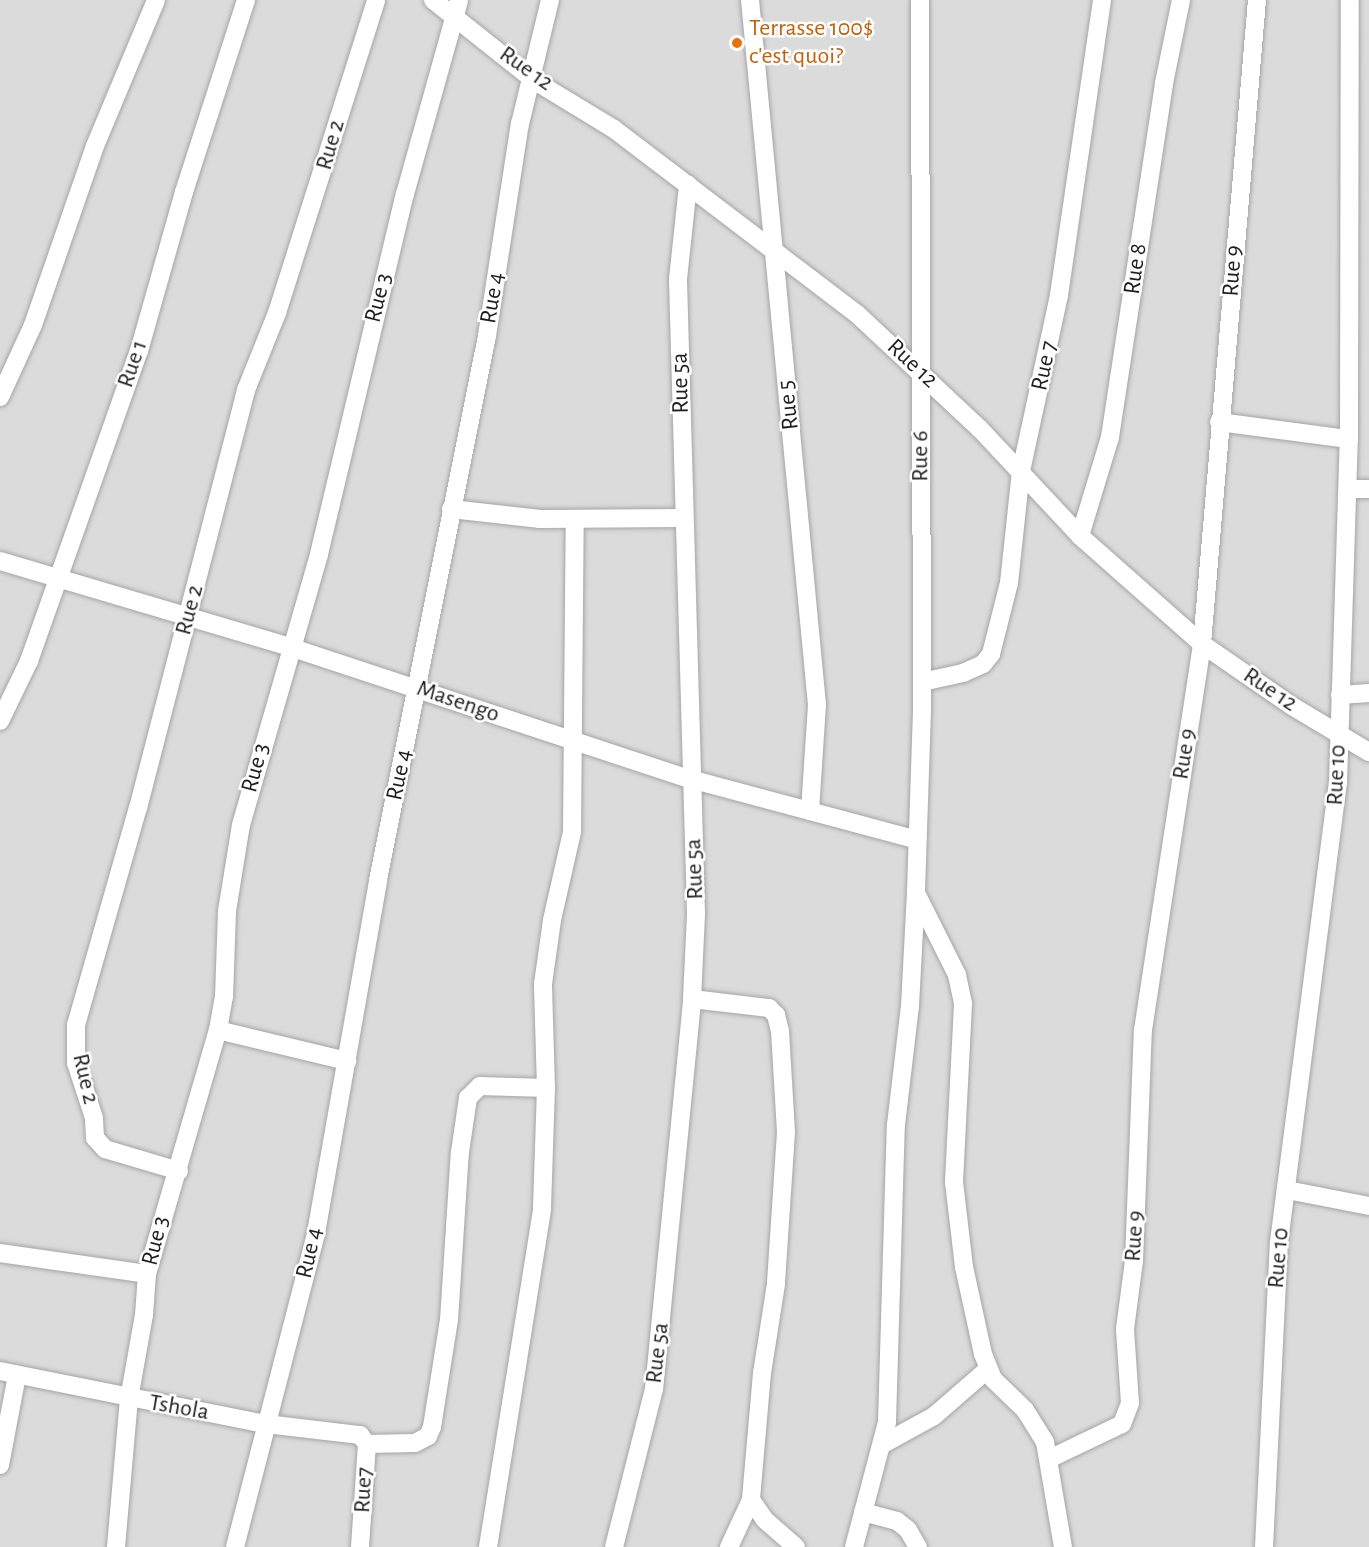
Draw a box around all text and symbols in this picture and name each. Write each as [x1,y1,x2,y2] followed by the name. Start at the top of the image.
[749,15,873,71] place label: Terrasse 100$ c'est quoi?
[730,36,744,50] marker: Terrasse 100$ c'est quoi?
[493,40,559,98] street label: Rue 12
[310,117,352,173] street label: Rue 2
[1118,242,1154,296] street label: Rue 8
[1217,244,1249,298] street label: Rue 9
[359,270,399,326] street label: Rue 3
[474,270,512,326] street label: Rue 4
[881,333,943,395] street label: Rue 12
[112,336,154,392] street label: Rue 1
[1026,339,1064,393] street label: Rue 7
[666,352,696,414] street label: Rue 5a
[772,379,806,431] street label: Rue 5
[907,430,935,482] street label: Rue 6
[169,582,211,638] street label: Rue 2
[1237,661,1303,719] street label: Rue 12
[413,674,503,730] street label: Masengo
[1167,726,1203,782] street label: Rue 9
[236,740,276,796] street label: Rue 3
[1321,744,1353,806] street label: Rue 10
[381,747,419,803] street label: Rue 4
[680,838,710,900] street label: Rue 5a
[65,1051,105,1107] street label: Rue 2
[1119,1209,1151,1263] street label: Rue 9
[136,1213,176,1269] street label: Rue 3
[290,1225,330,1281] street label: Rue 4
[1262,1226,1296,1290] street label: Rue 10
[640,1321,676,1385] street label: Rue 5a
[147,1389,211,1427] street label: Tshola
[348,1466,380,1514] street label: Rue7

